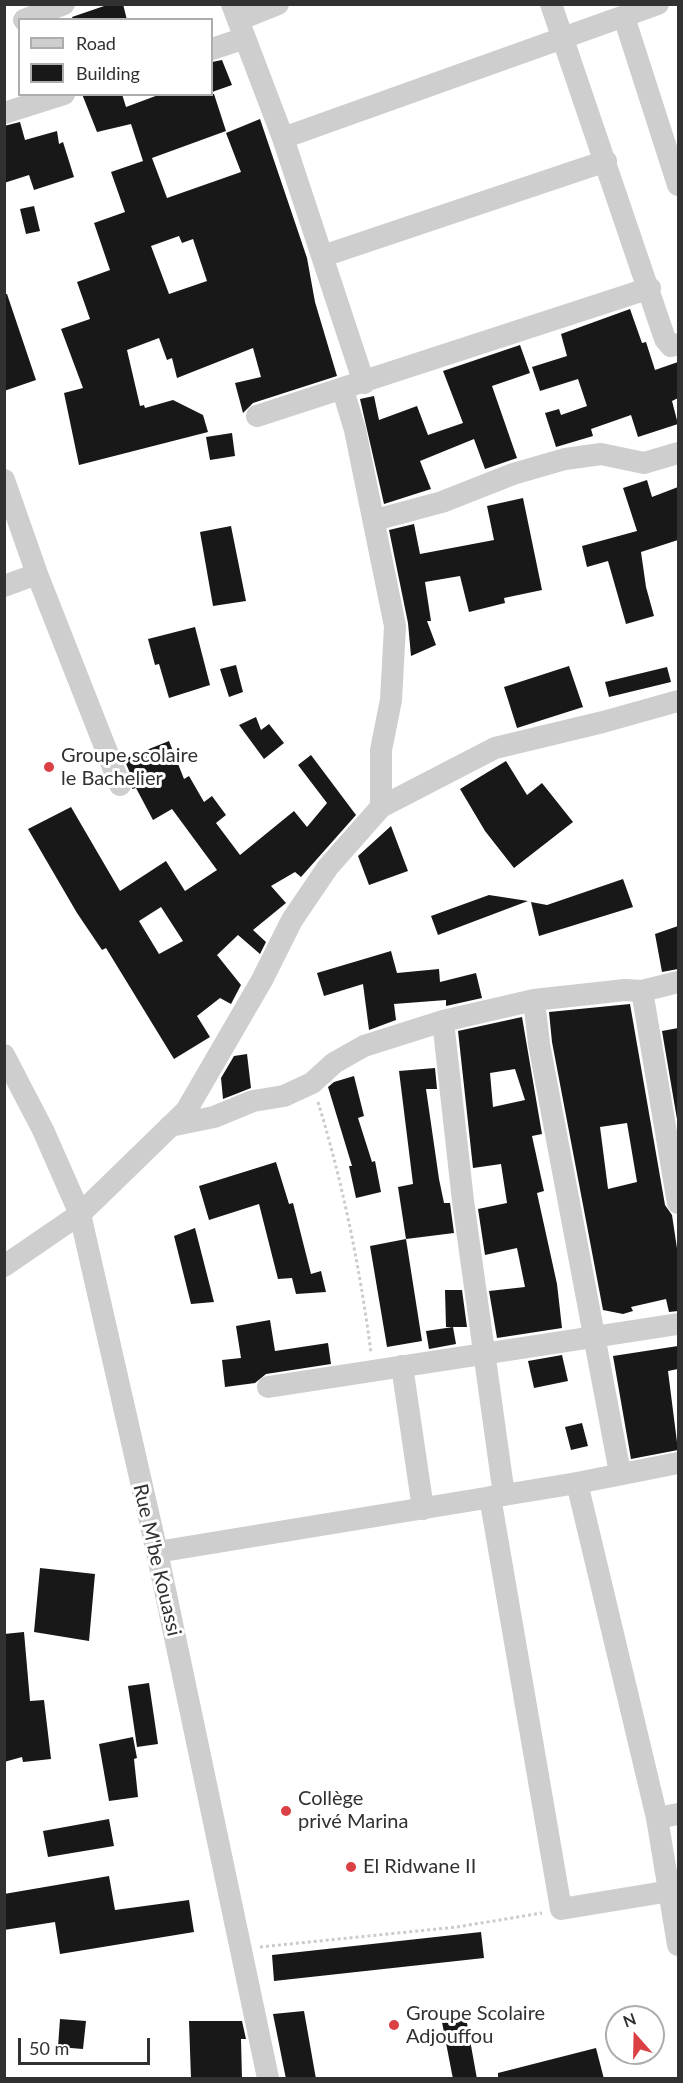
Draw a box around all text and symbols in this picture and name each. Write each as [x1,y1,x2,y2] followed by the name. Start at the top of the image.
[18,18,213,96] legend
[76,32,116,54] text: Road
[76,62,140,84] text: Building
[61,744,198,791] place label: Groupe scolaire le Bachelier
[42,760,56,774] marker: Groupe scolaire le Bachelier
[128,1482,186,1638] street label: Rue M'be Kouassi
[298,1787,408,1834] place label: Collège privé Marina
[279,1804,293,1818] marker: Collège privé Marina
[363,1855,476,1879] place label: El Ridwane II
[344,1860,358,1874] marker: El Ridwane II
[406,2002,545,2049] place label: Groupe Scolaire Adjouffou
[605,2005,665,2065] north arrow
[620,2008,638,2031] text: N
[387,2018,401,2032] marker: Groupe Scolaire Adjouffou
[21,2026,153,2064] scale bar
[29,2037,69,2059] text: 50 m

